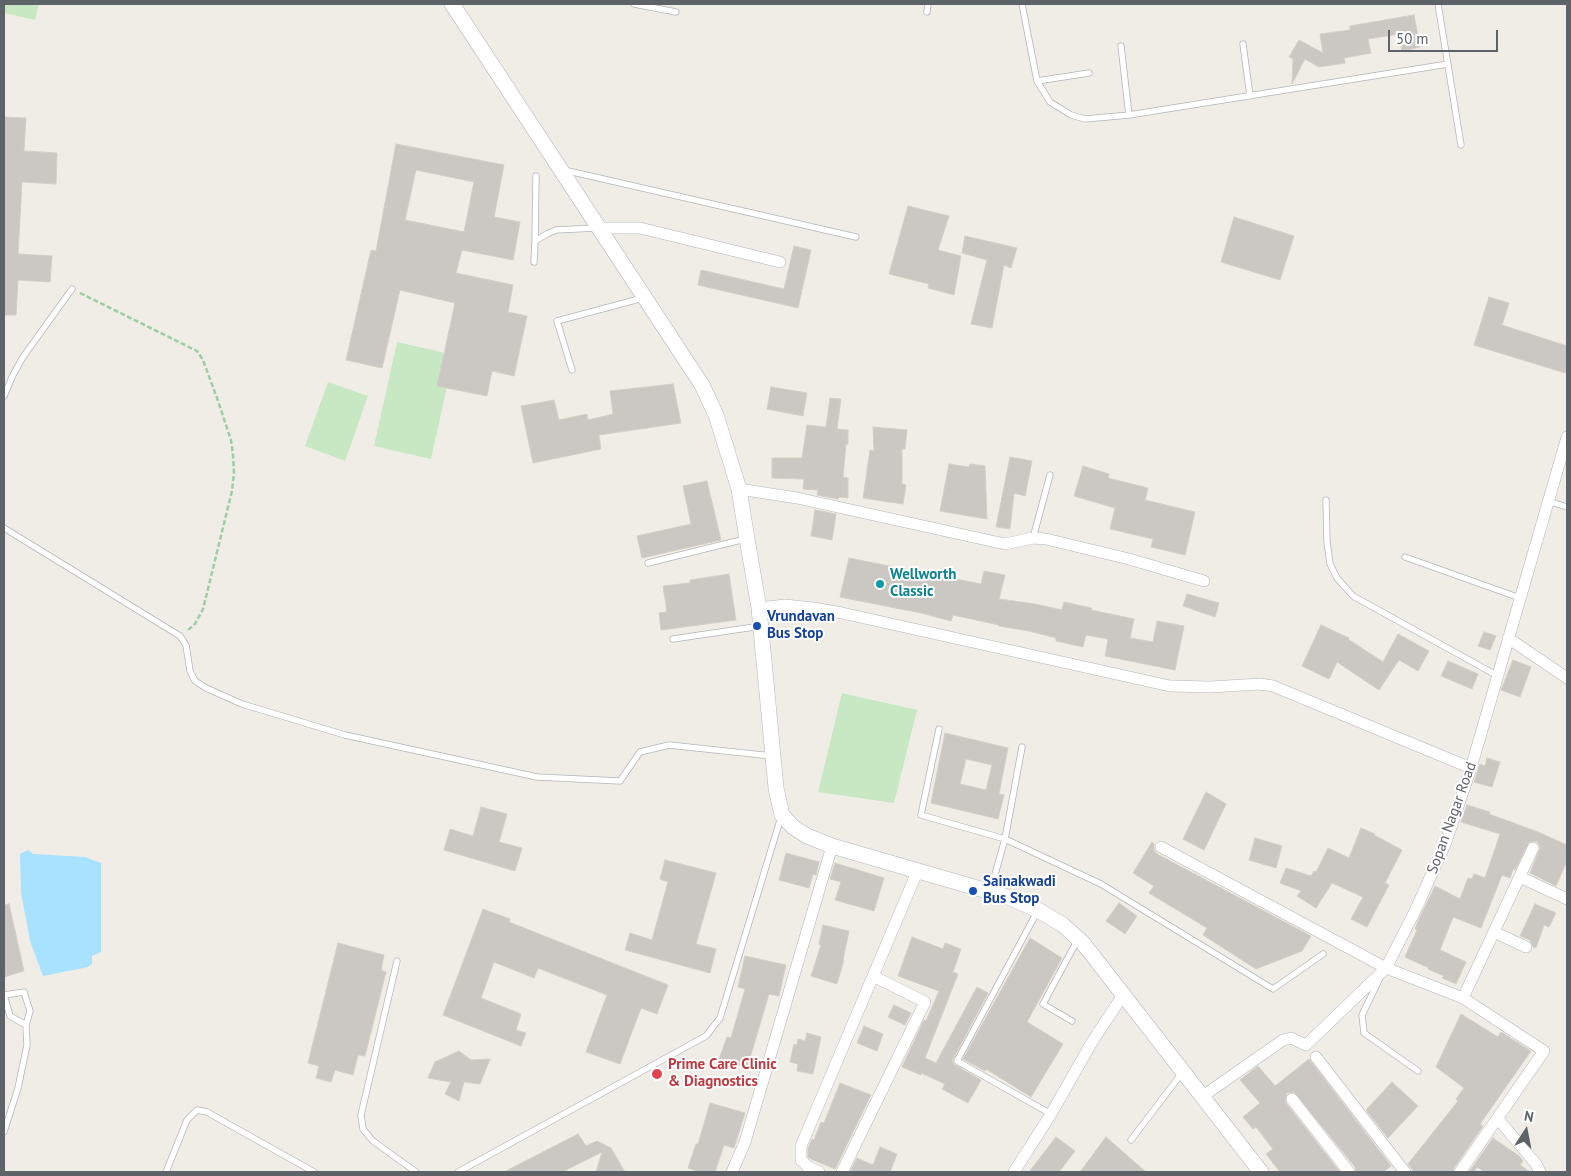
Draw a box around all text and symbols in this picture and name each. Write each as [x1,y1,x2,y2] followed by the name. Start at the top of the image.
[1391,20,1501,52] scale bar
[1396,29,1429,48] text: 50 m
[890,566,956,601] place label: Wellworth Classic
[874,578,886,590] marker: Wellworth Classic
[767,608,835,643] place label: Vrundavan Bus Stop
[751,620,763,632] marker: Vrundavan Bus Stop
[1423,760,1481,876] street label: Sopan Nagar Road
[983,873,1056,908] place label: Sainakwadi Bus Stop
[967,885,979,897] marker: Sainakwadi Bus Stop
[668,1056,777,1091] place label: Prime Care Clinic & Diagnostics
[650,1067,664,1081] marker: Prime Care Clinic & Diagnostics
[1501,1106,1551,1156] north arrow
[1523,1107,1535,1126] text: N

